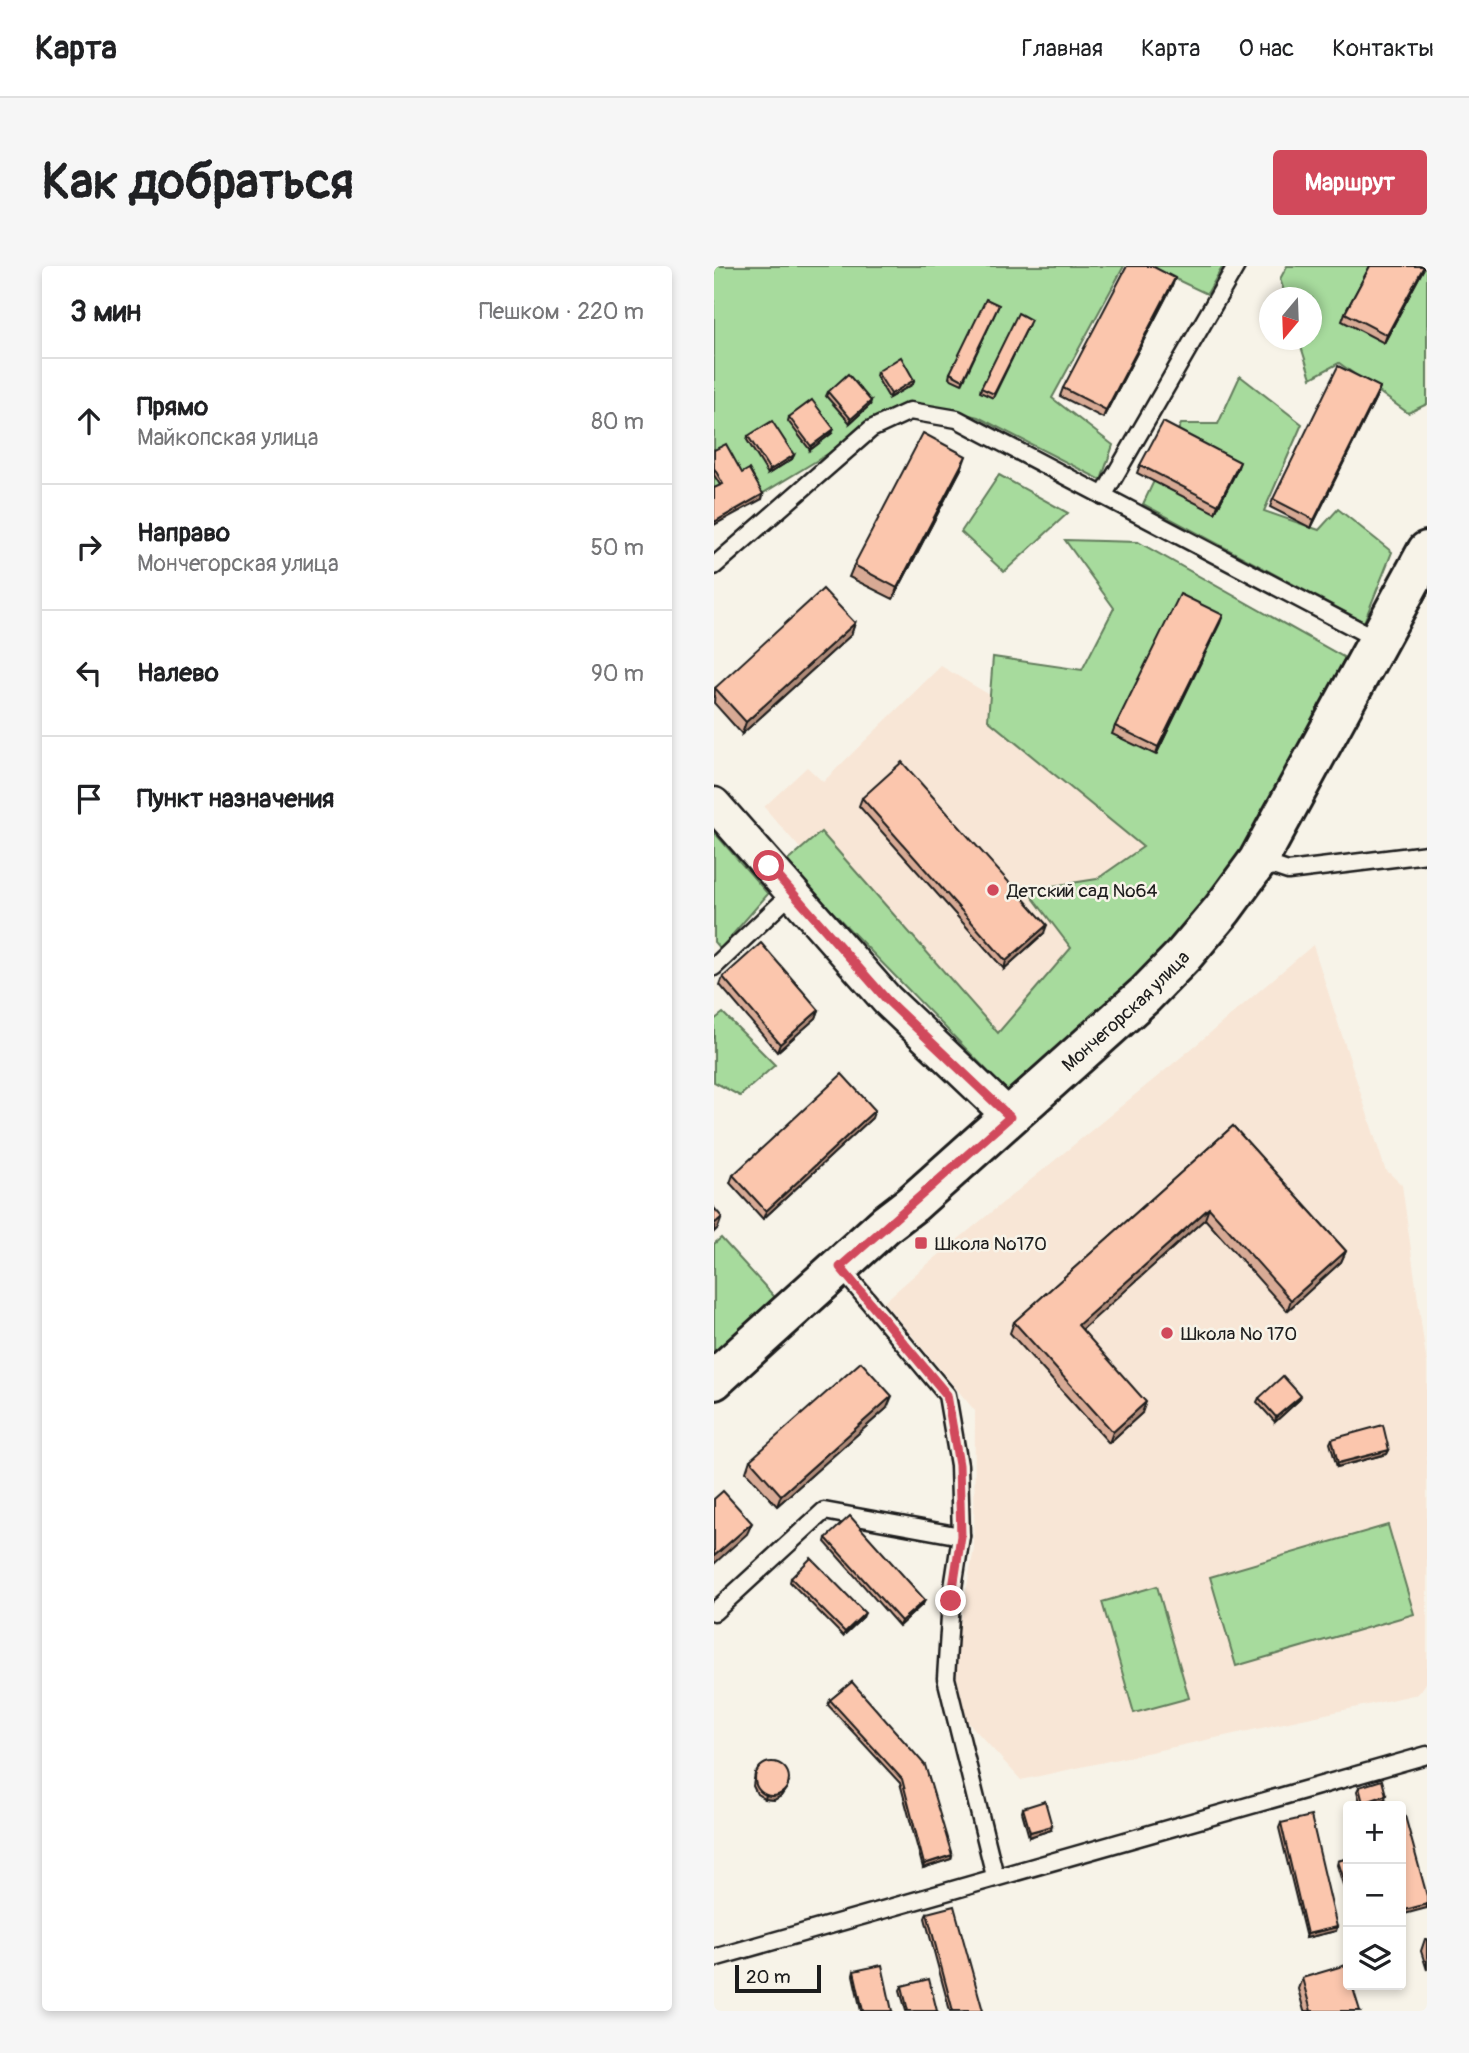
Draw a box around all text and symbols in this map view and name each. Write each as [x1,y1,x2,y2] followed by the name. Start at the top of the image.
[35,28,117,69] text: Карта
[1022,34,1103,63] text: Главная
[1141,34,1201,63] text: Карта
[1239,34,1294,63] text: О нас
[1332,34,1434,63] text: Контакты
[1273,150,1427,215] button: Маршрут
[42,152,354,213] text: Как добраться
[1259,287,1322,350] north arrow
[70,293,141,330] text: 3 мин
[479,297,644,326] text: Пешком · 220 m
[137,391,208,423] text: Прямо
[70,402,108,440] icon: ahead
[591,407,644,436] text: 80 m
[137,423,319,452] text: Майкопская улица
[137,517,230,549] text: Направо
[70,528,108,566] icon: right
[590,533,644,562] text: 50 m
[137,549,339,578] text: Мончегорская улица
[70,654,108,692] icon: left
[137,657,219,689] text: Налево
[591,659,644,688] text: 90 m
[70,780,108,818] icon: arrive
[137,783,334,815] text: Пункт назначения
[753,850,784,881] route start
[1006,879,1158,903] place label: Детский сад №64
[985,882,1001,898] marker: Детский сад №64
[1057,945,1195,1077] street label: Мончегорская улица
[935,1232,1047,1256] place label: Школа №170
[913,1235,929,1251] marker: Школа №170
[1181,1322,1297,1346] place label: Школа № 170
[1159,1325,1175,1341] marker: Школа № 170
[935,1585,966,1616] route end
[1343,1801,1406,1990] map controls
[1343,1801,1406,1864] button: +
[1343,1864,1406,1927] button: −
[1343,1927,1406,1990] button: layers
[735,1962,821,1994] scale bar
[746,1965,791,1989] text: 20 m

